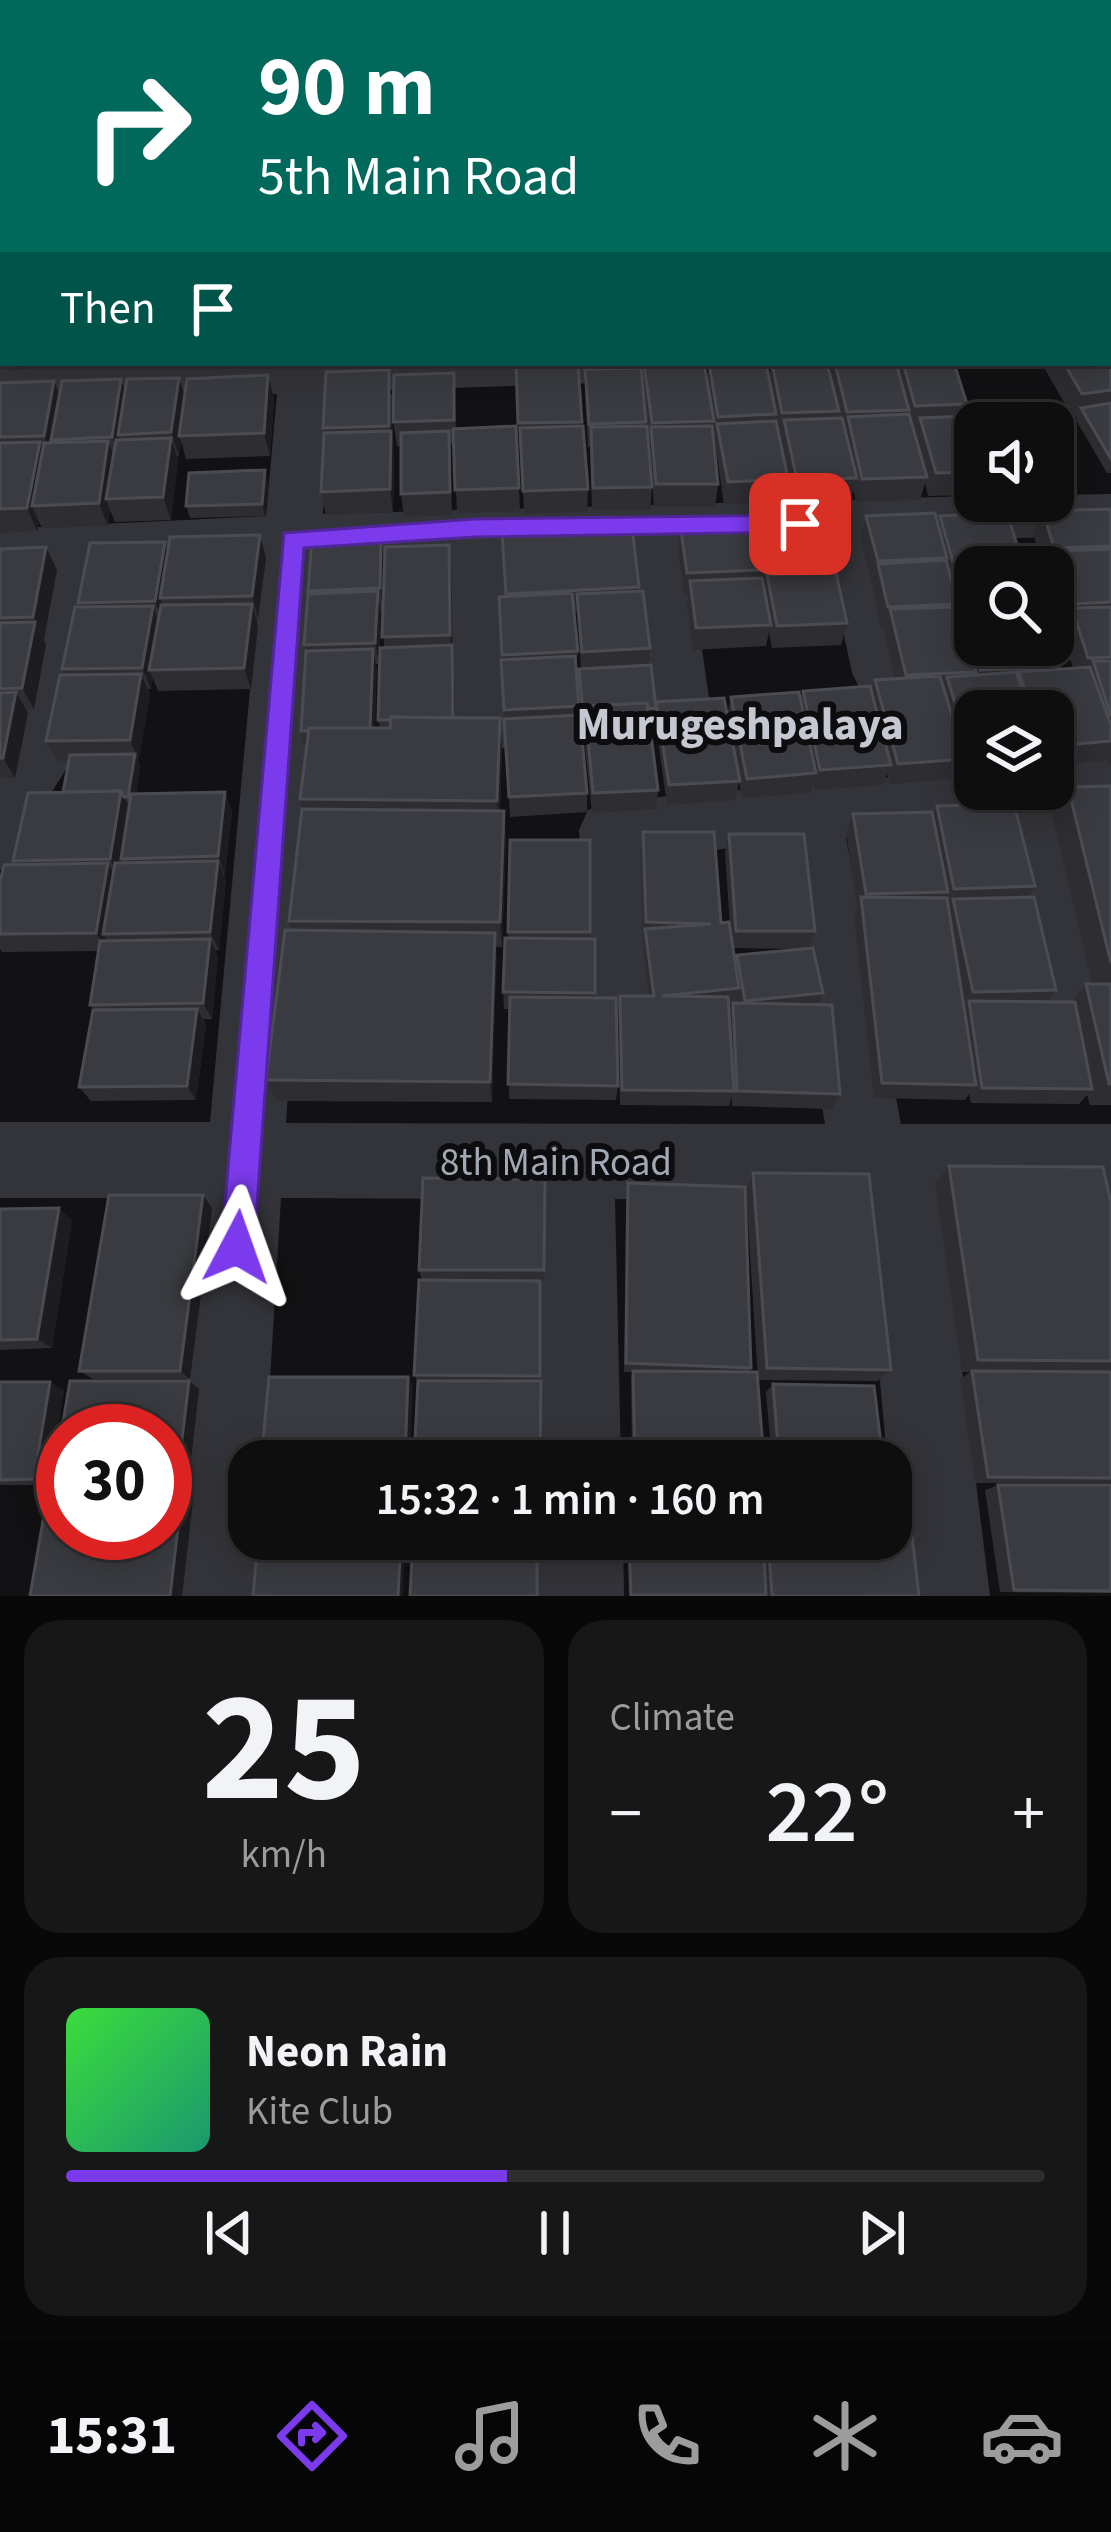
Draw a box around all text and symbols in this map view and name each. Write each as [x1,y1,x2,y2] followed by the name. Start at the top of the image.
[258,28,436,148] text: 90 m
[60,48,216,204] icon: right
[258,139,579,216] text: 5th Main Road
[180,276,246,342] icon: arrive
[60,277,156,341] text: Then
[954,402,1074,810] map controls
[954,402,1074,522] button: sound
[749,473,851,575] pin
[767,491,833,557] icon: arrive
[954,546,1074,666] button: search
[954,690,1074,810] button: layers
[576,693,904,757] district label: Murugeshpalaya
[440,1135,672,1191] street label: 8th Main Road
[174,1184,300,1310] position arrow
[36,1404,192,1560] speed limit sign: 30
[376,1468,764,1532] text: 15:32 · 1 min · 160 m
[201,1638,366,1860] text: 25
[610,1690,735,1746] text: Climate
[765,1749,889,1877] text: 22°
[610,1767,642,1861] text: −
[1012,1767,1045,1861] text: +
[240,1827,327,1883] text: km/h
[246,2020,448,2084] text: Neon Rain
[246,2084,393,2140] text: Kite Club
[196,2200,262,2266] icon: previous
[522,2200,588,2266] icon: pause
[849,2200,915,2266] icon: next
[270,2394,354,2478] icon: directions
[448,2394,532,2478] icon: music
[625,2394,709,2478] icon: phone
[803,2394,887,2478] icon: climate
[980,2394,1064,2478] icon: car
[47,2398,177,2475] text: 15:31

